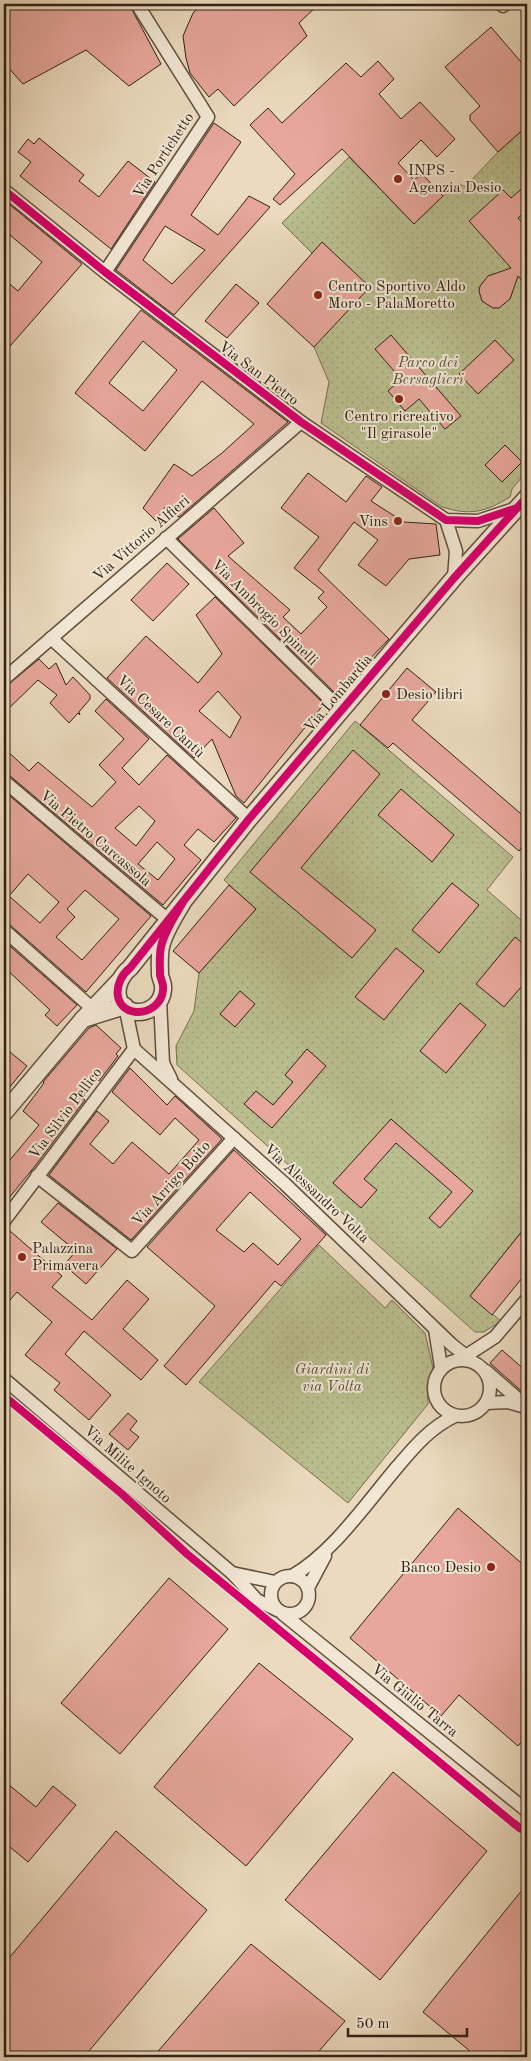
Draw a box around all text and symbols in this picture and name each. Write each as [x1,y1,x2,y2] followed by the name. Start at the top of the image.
[131,110,197,201] street label: Via Portichetto
[408,164,501,196] place label: INPS - Agenzia Desio
[392,173,404,185] marker: INPS - Agenzia Desio
[328,280,466,312] place label: Centro Sportivo Aldo Moro - PalaMoretto
[312,289,324,301] marker: Centro Sportivo Aldo Moro - PalaMoretto
[215,339,301,409] street label: Via San Pietro
[391,356,464,388] park label: Parco dei Bersaglieri
[393,393,405,405] marker: Centro ricreativo "Il girasole"
[344,410,454,442] place label: Centro ricreativo "Il girasole"
[91,493,193,585] street label: Via Vittorio Alfieri
[358,515,388,530] place label: Vins
[392,515,404,527] marker: Vins
[208,557,320,669] street label: Via Ambrogio Spinelli
[302,652,376,736] street label: Via Lombardia
[113,673,207,761] street label: Via Cesare Cantù
[380,688,392,700] marker: Desio libri
[396,688,463,703] place label: Desio libri
[36,788,154,890] street label: Via Pietro Carcassola
[27,1065,105,1162] street label: Via Silvio Pellico
[130,1139,214,1229] street label: Via Arrigo Boito
[261,1142,372,1247] street label: Via Alessandro Volta
[32,1242,100,1274] place label: Palazzina Primavera
[16,1251,28,1263] marker: Palazzina Primavera
[295,1363,369,1395] park label: Giardini di via Volta
[81,1423,173,1507] street label: Via Milite Ignoto
[400,1561,481,1576] place label: Banco Desio
[485,1561,497,1573] marker: Banco Desio
[368,1662,461,1741] street label: Via Giulio Tarra
[348,2006,467,2038] scale bar
[356,2017,390,2032] text: 50 m

